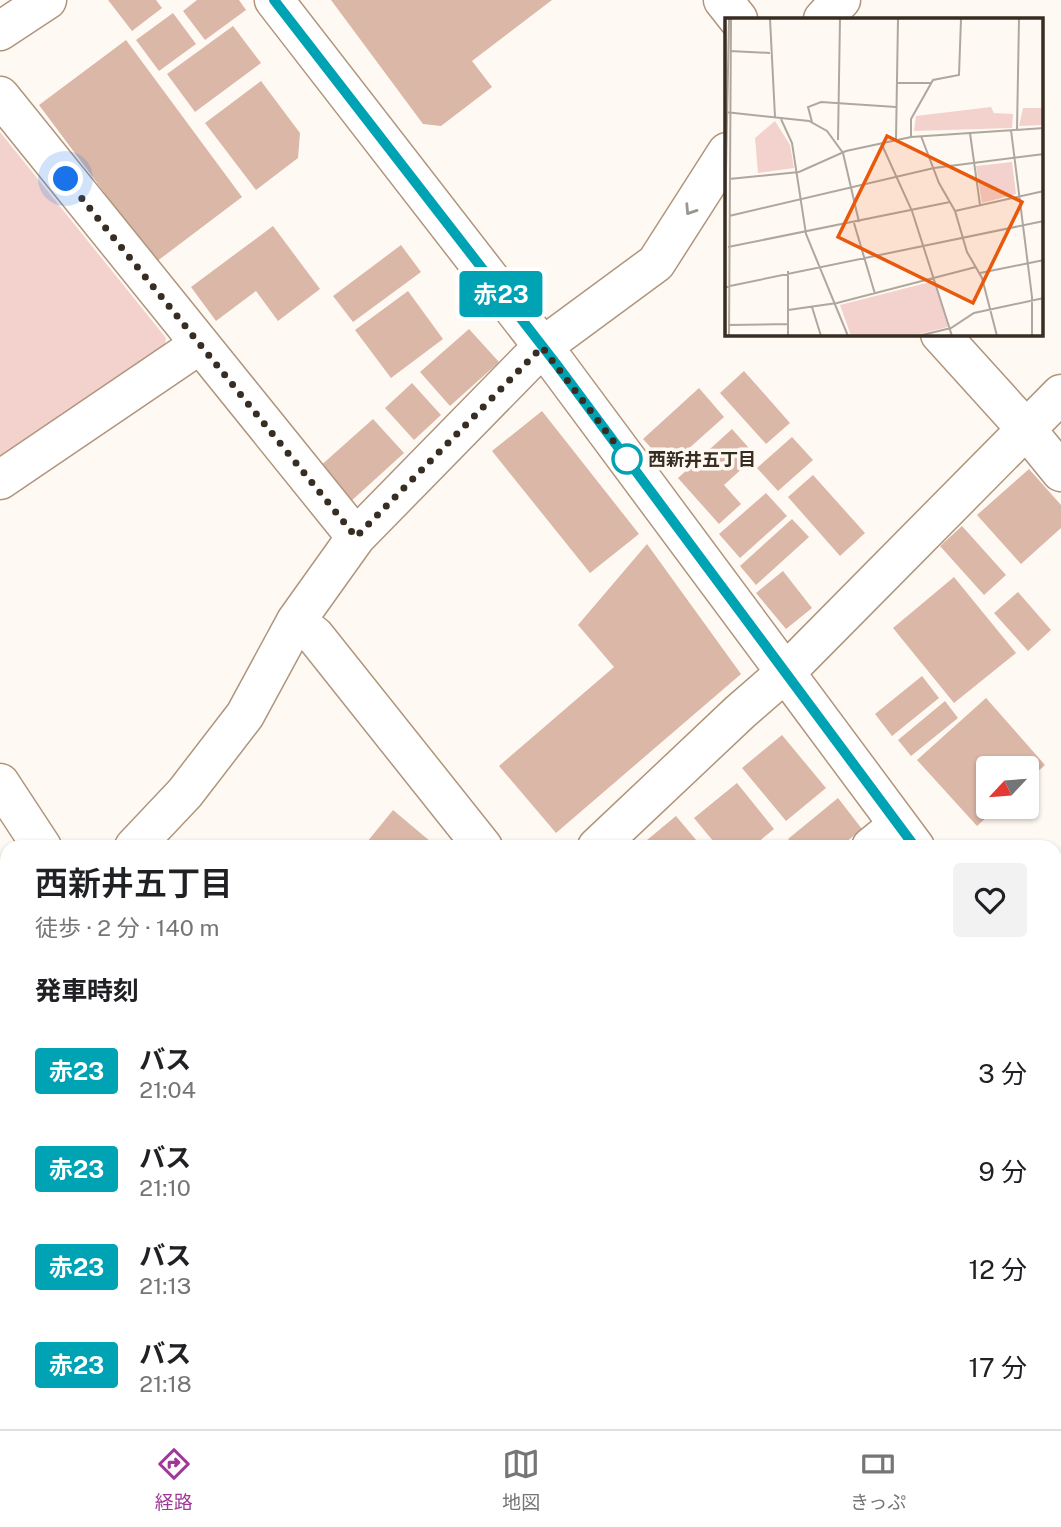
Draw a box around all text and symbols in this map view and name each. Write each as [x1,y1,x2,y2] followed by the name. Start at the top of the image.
[725,18,1044,336] inset map
[48,161,83,196] your location
[685,202,698,215] one-way arrow
[461,271,541,317] line badge: 赤23
[473,280,529,308] text: 赤23
[612,444,642,474] marker: 西新井五丁目
[648,449,756,470] place label: 西新井五丁目
[976,756,1040,819] north arrow
[976,756,1039,819] map controls
[953,863,1027,937] button: heart
[35,864,233,902] text: 西新井五丁目
[35,914,219,941] text: 徒歩 · 2 分 · 140 m
[35,975,139,1006] text: 発車時刻
[139,1044,191,1075] text: バス
[49,1057,104,1085] text: 赤23
[978,1058,1027,1089] text: 3 分
[139,1076,196,1103] text: 21:04
[139,1142,191,1173] text: バス
[49,1155,104,1183] text: 赤23
[978,1156,1027,1187] text: 9 分
[139,1174,191,1201] text: 21:10
[139,1240,191,1271] text: バス
[49,1253,104,1281] text: 赤23
[969,1254,1027,1285] text: 12 分
[139,1272,191,1299] text: 21:13
[139,1338,191,1369] text: バス
[49,1351,104,1379] text: 赤23
[968,1352,1027,1383] text: 17 分
[139,1370,192,1397] text: 21:18
[155,1445,193,1514] tab: 経路
[502,1445,540,1514] tab: 地図
[850,1445,906,1514] tab: きっぷ

